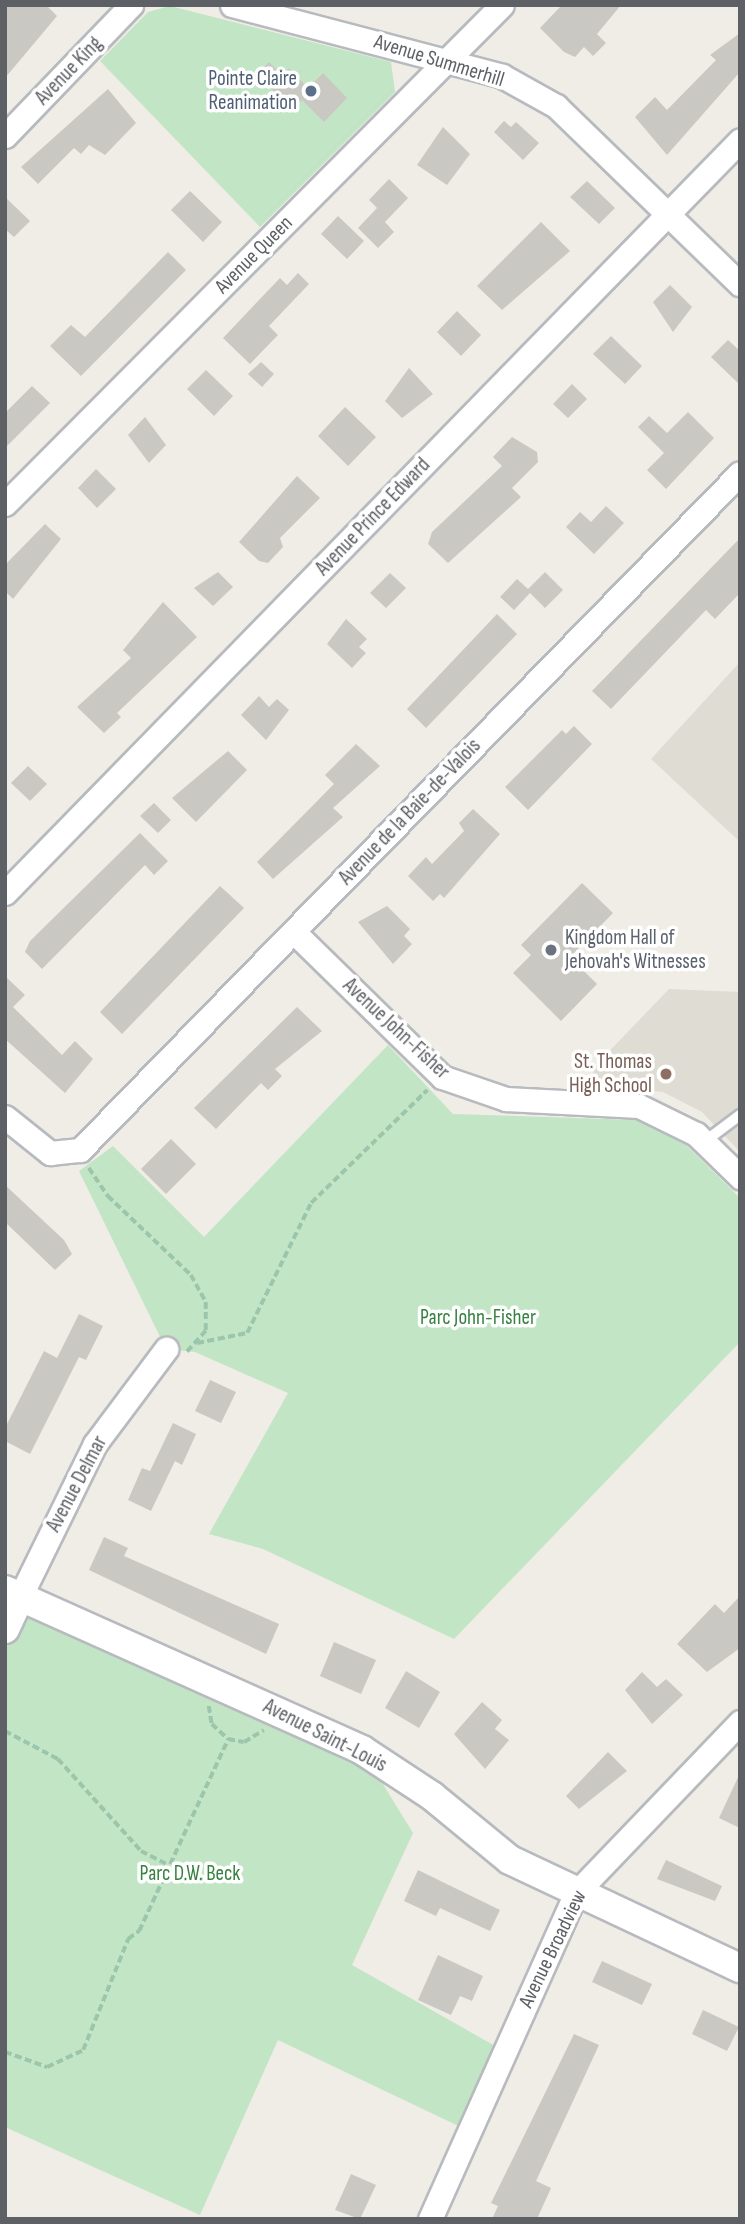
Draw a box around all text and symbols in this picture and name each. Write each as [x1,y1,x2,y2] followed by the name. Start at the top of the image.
[371,29,507,93] street label: Avenue Summerhill
[30,31,108,111] street label: Avenue King
[208,66,297,116] place label: Pointe Claire Reanimation
[303,83,319,99] marker: Pointe Claire Reanimation
[210,211,298,299] street label: Avenue Queen
[310,453,436,581] street label: Avenue Prince Edward
[334,734,486,890] street label: Avenue de la Baie-de-Valois
[565,925,706,975] place label: Kingdom Hall of Jehovah's Witnesses
[543,942,559,958] marker: Kingdom Hall of Jehovah's Witnesses
[337,973,455,1085] street label: Avenue John-Fisher
[569,1049,652,1099] place label: St. Thomas High School
[658,1066,674,1082] marker: St. Thomas High School
[420,1305,536,1331] park label: Parc John-Fisher
[41,1432,113,1536] street label: Avenue Delmar
[259,1694,391,1778] street label: Avenue Saint-Louis
[140,1861,240,1887] park label: Parc D.W. Beck
[514,1886,592,2012] street label: Avenue Broadview

